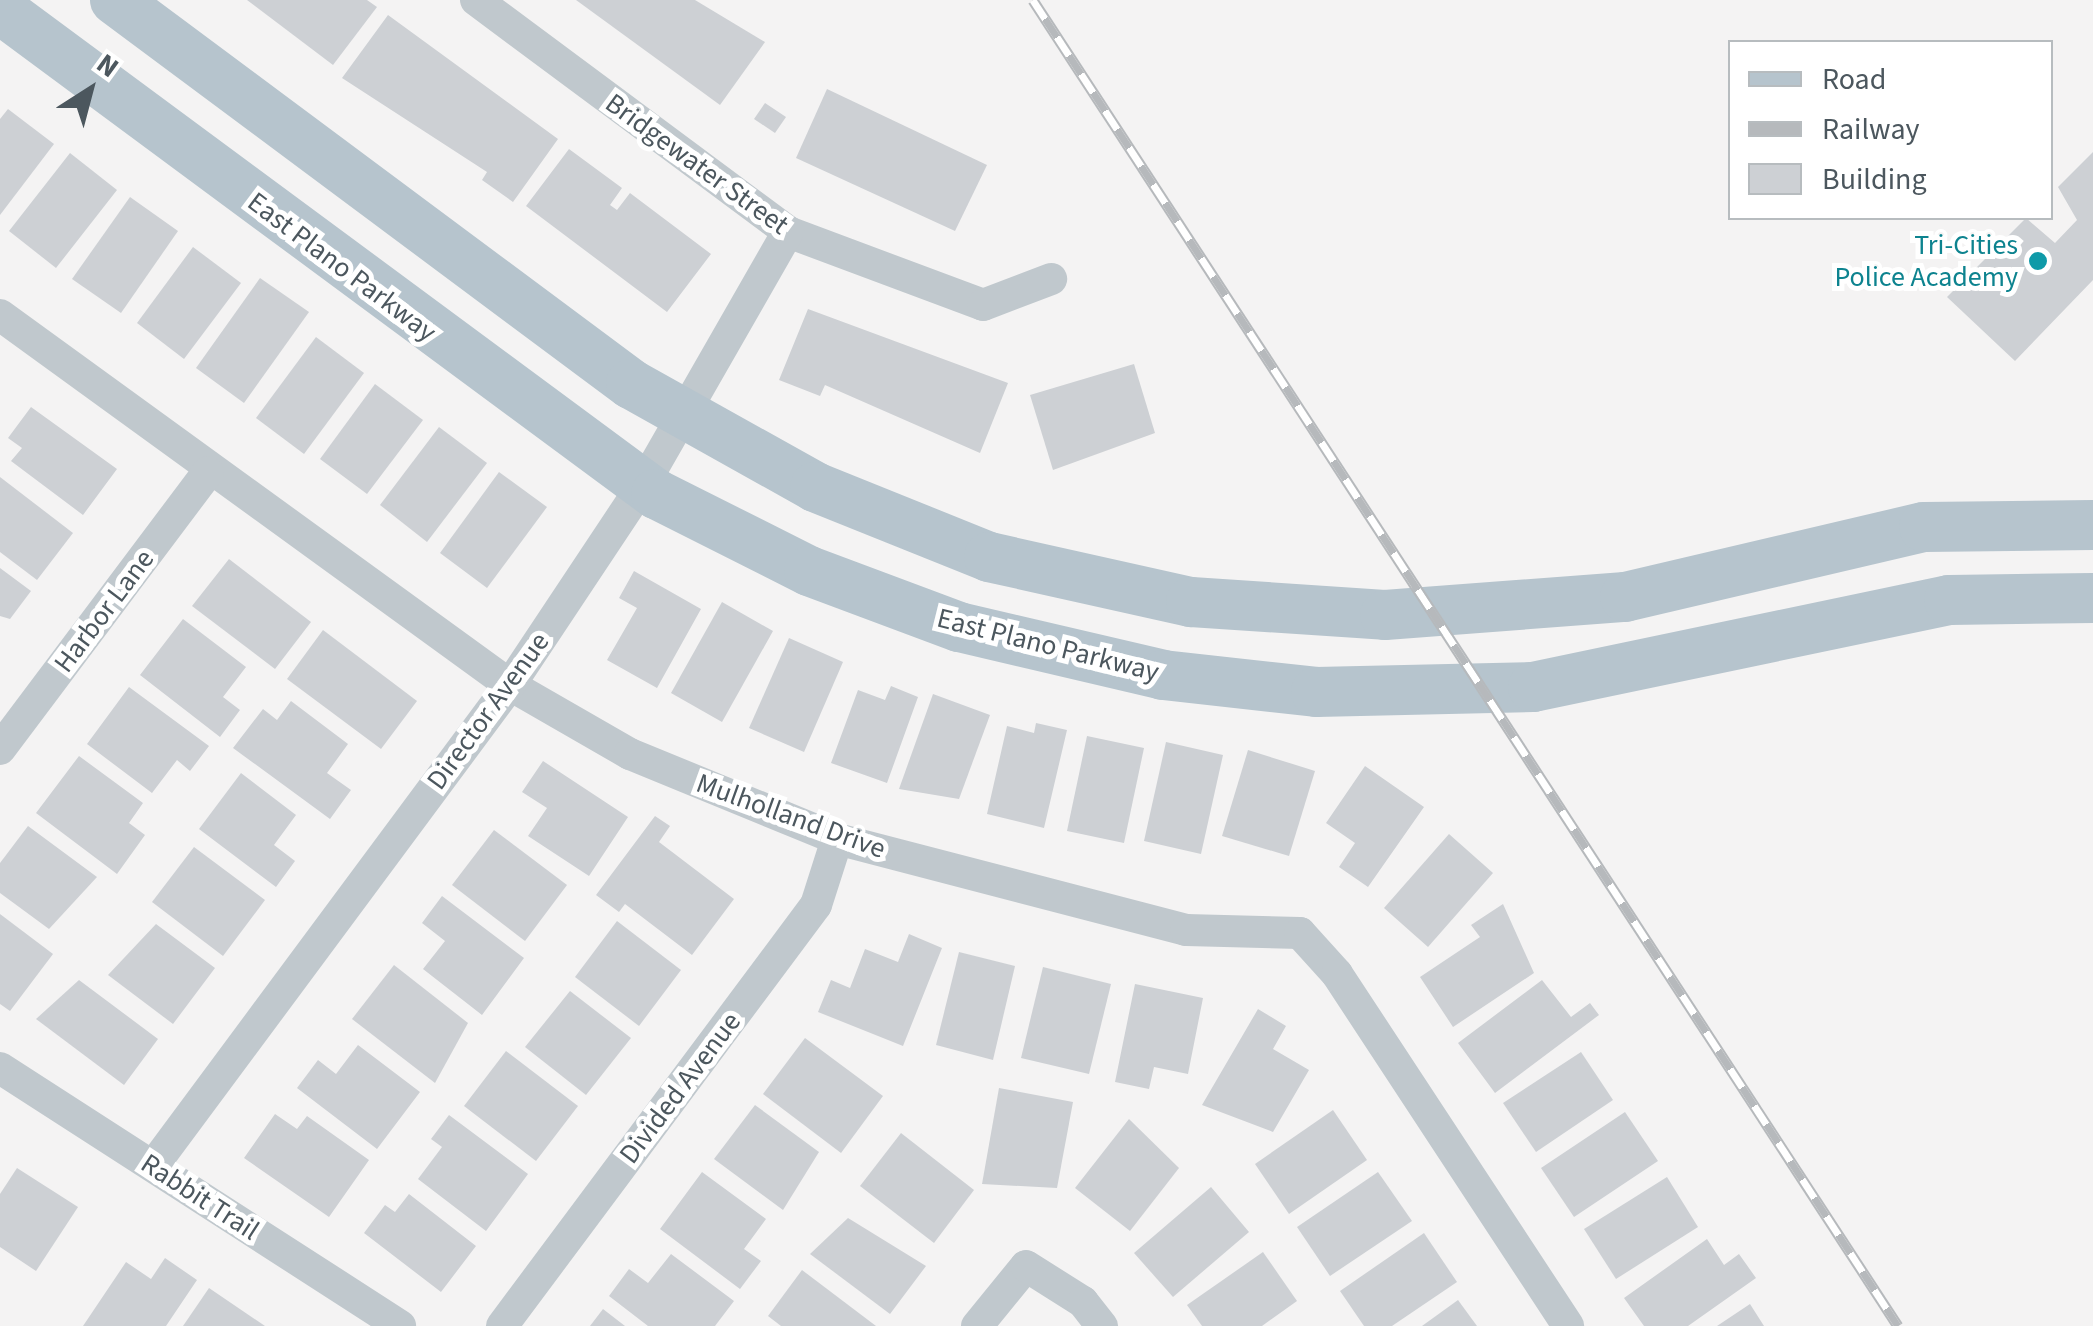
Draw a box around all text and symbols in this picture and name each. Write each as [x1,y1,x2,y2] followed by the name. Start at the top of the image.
[40,40,140,140] north arrow
[1728,40,2053,220] legend
[88,44,127,87] text: N
[1822,58,1886,101] text: Road
[599,86,795,242] street label: Bridgewater Street
[1822,108,1920,151] text: Railway
[1822,158,1927,201] text: Building
[241,185,443,349] street label: East Plano Parkway
[1834,228,2018,294] place label: Tri-Cities Police Academy
[2027,250,2049,272] marker: Tri-Cities Police Academy
[47,543,161,679] street label: Harbor Lane
[933,601,1163,689] street label: East Plano Parkway
[420,626,556,796] street label: Director Avenue
[692,766,890,866] street label: Mulholland Drive
[612,1006,748,1170] street label: Divided Avenue
[135,1146,265,1248] street label: Rabbit Trail

